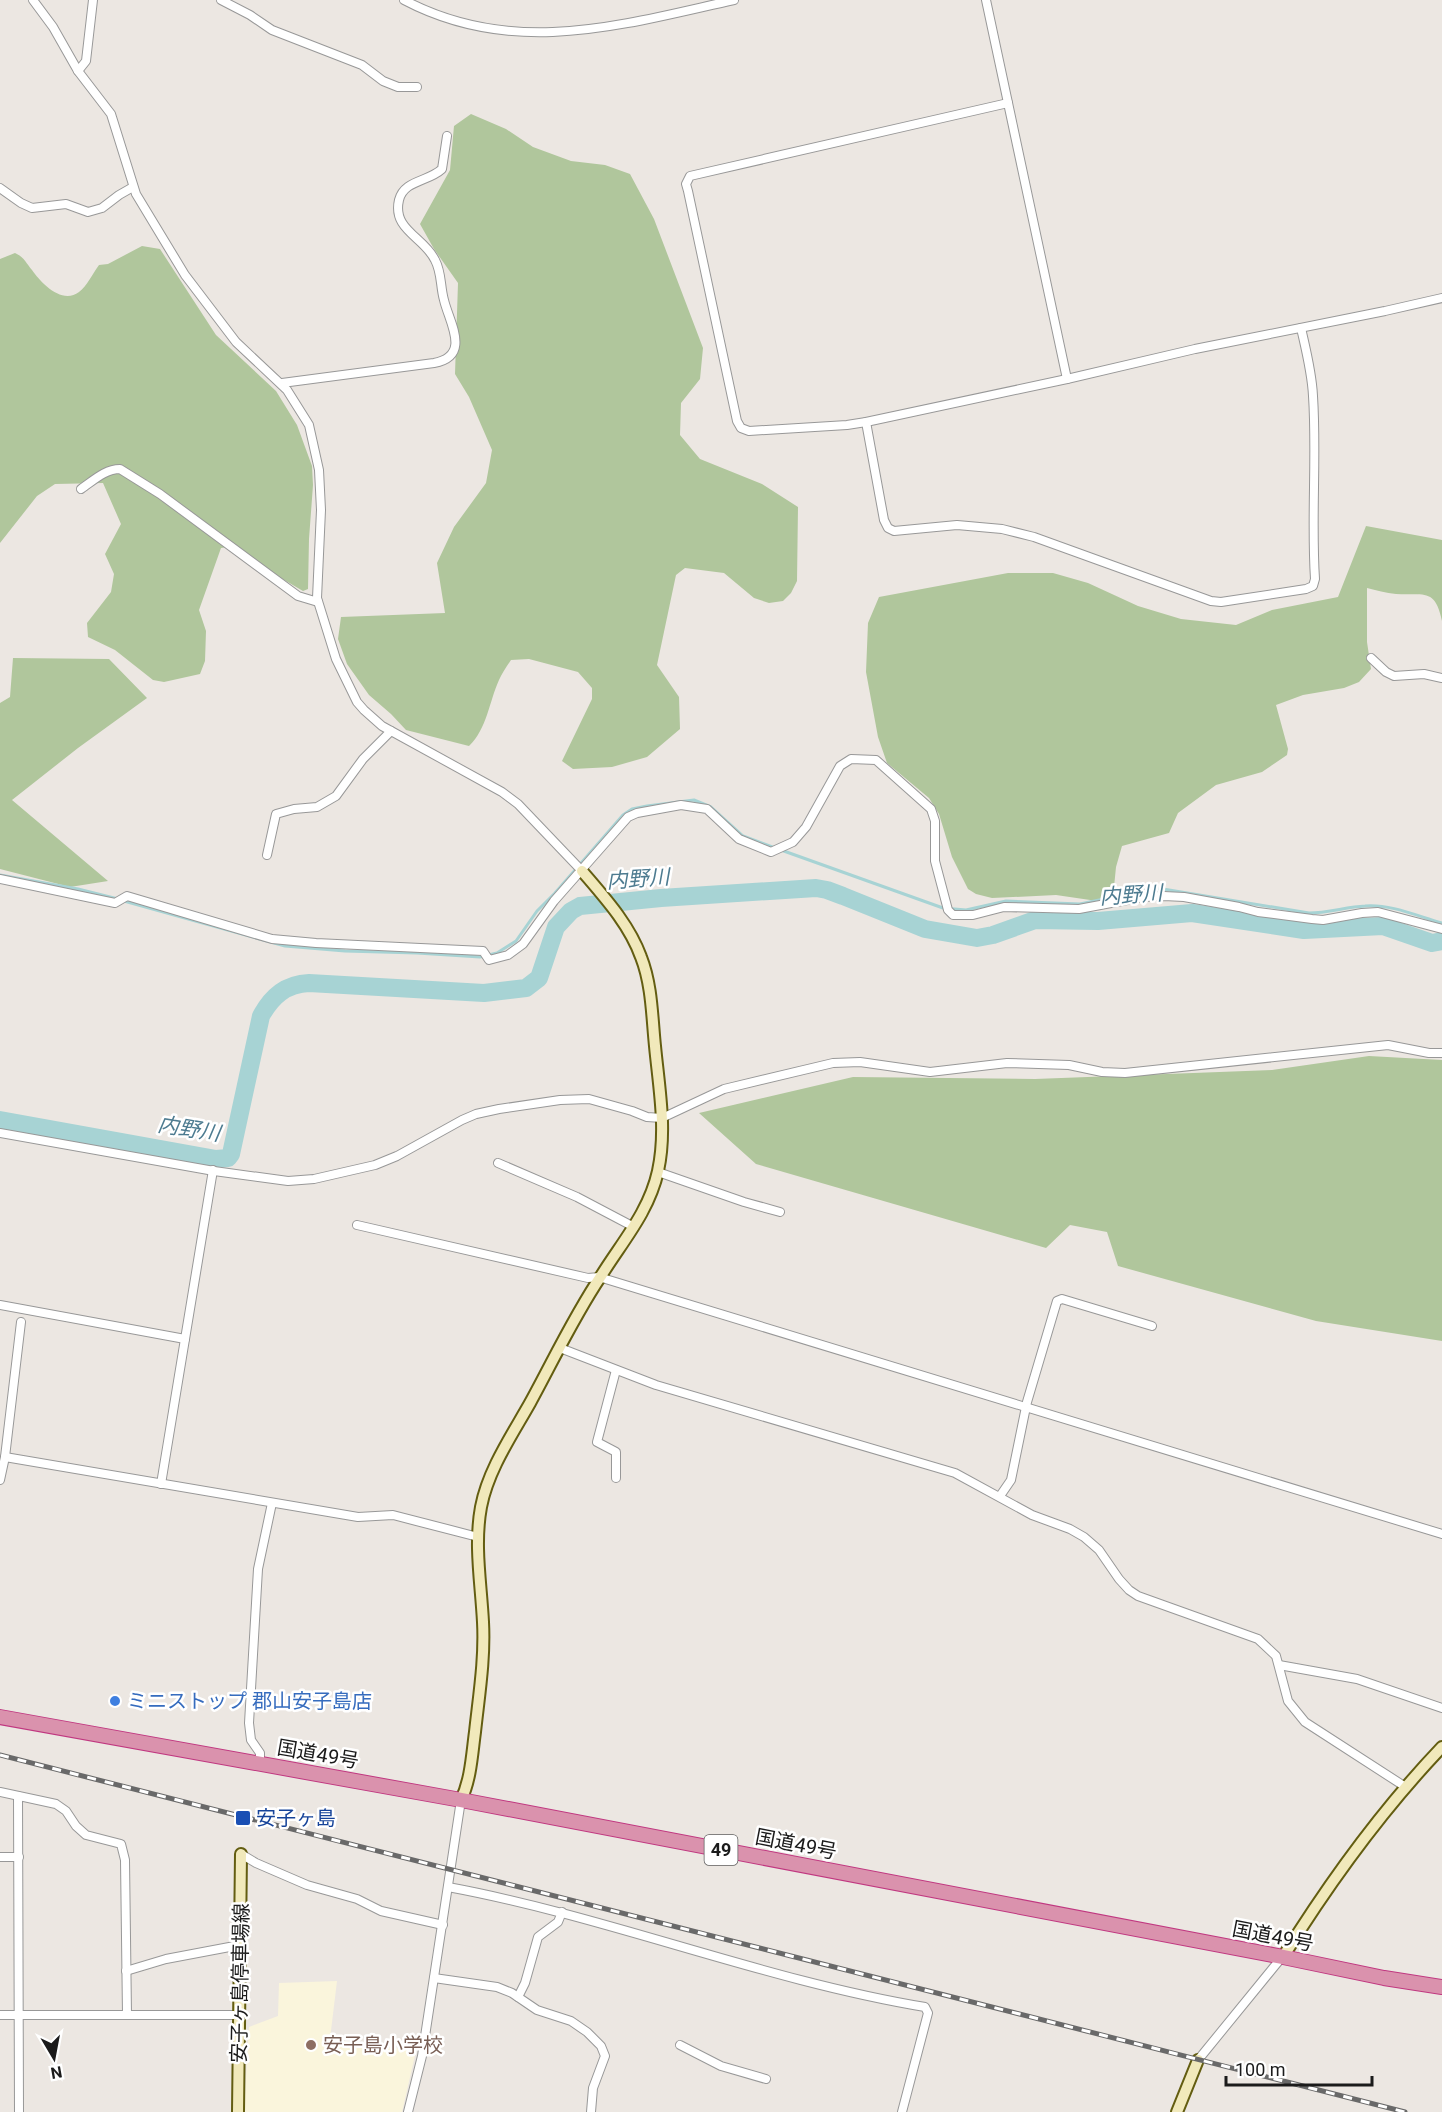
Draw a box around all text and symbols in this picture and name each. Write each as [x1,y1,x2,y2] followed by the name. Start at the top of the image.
[606,865,672,893] water label: 内野川
[1099,881,1165,909] water label: 内野川
[156,1112,224,1146] water label: 内野川
[127,1689,372,1713] place label: ミニストップ 郡山安子島店
[108,1694,122,1708] marker: ミニストップ 郡山安子島店
[275,1735,361,1773] street label: 国道49号
[256,1806,336,1830] place label: 安子ヶ島
[234,1809,252,1827] marker: 安子ヶ島
[753,1824,839,1864] street label: 国道49号
[704,1835,738,1865] road number: 49
[227,1903,253,2063] street label: 安子ヶ島停車場線
[1230,1916,1316,1956] street label: 国道49号
[24,2028,84,2088] north arrow
[323,2033,443,2057] place label: 安子島小学校
[304,2038,318,2052] marker: 安子島小学校
[1226,2049,1372,2087] scale bar
[1235,2059,1286,2080] text: 100 m
[49,2062,64,2083] text: N

